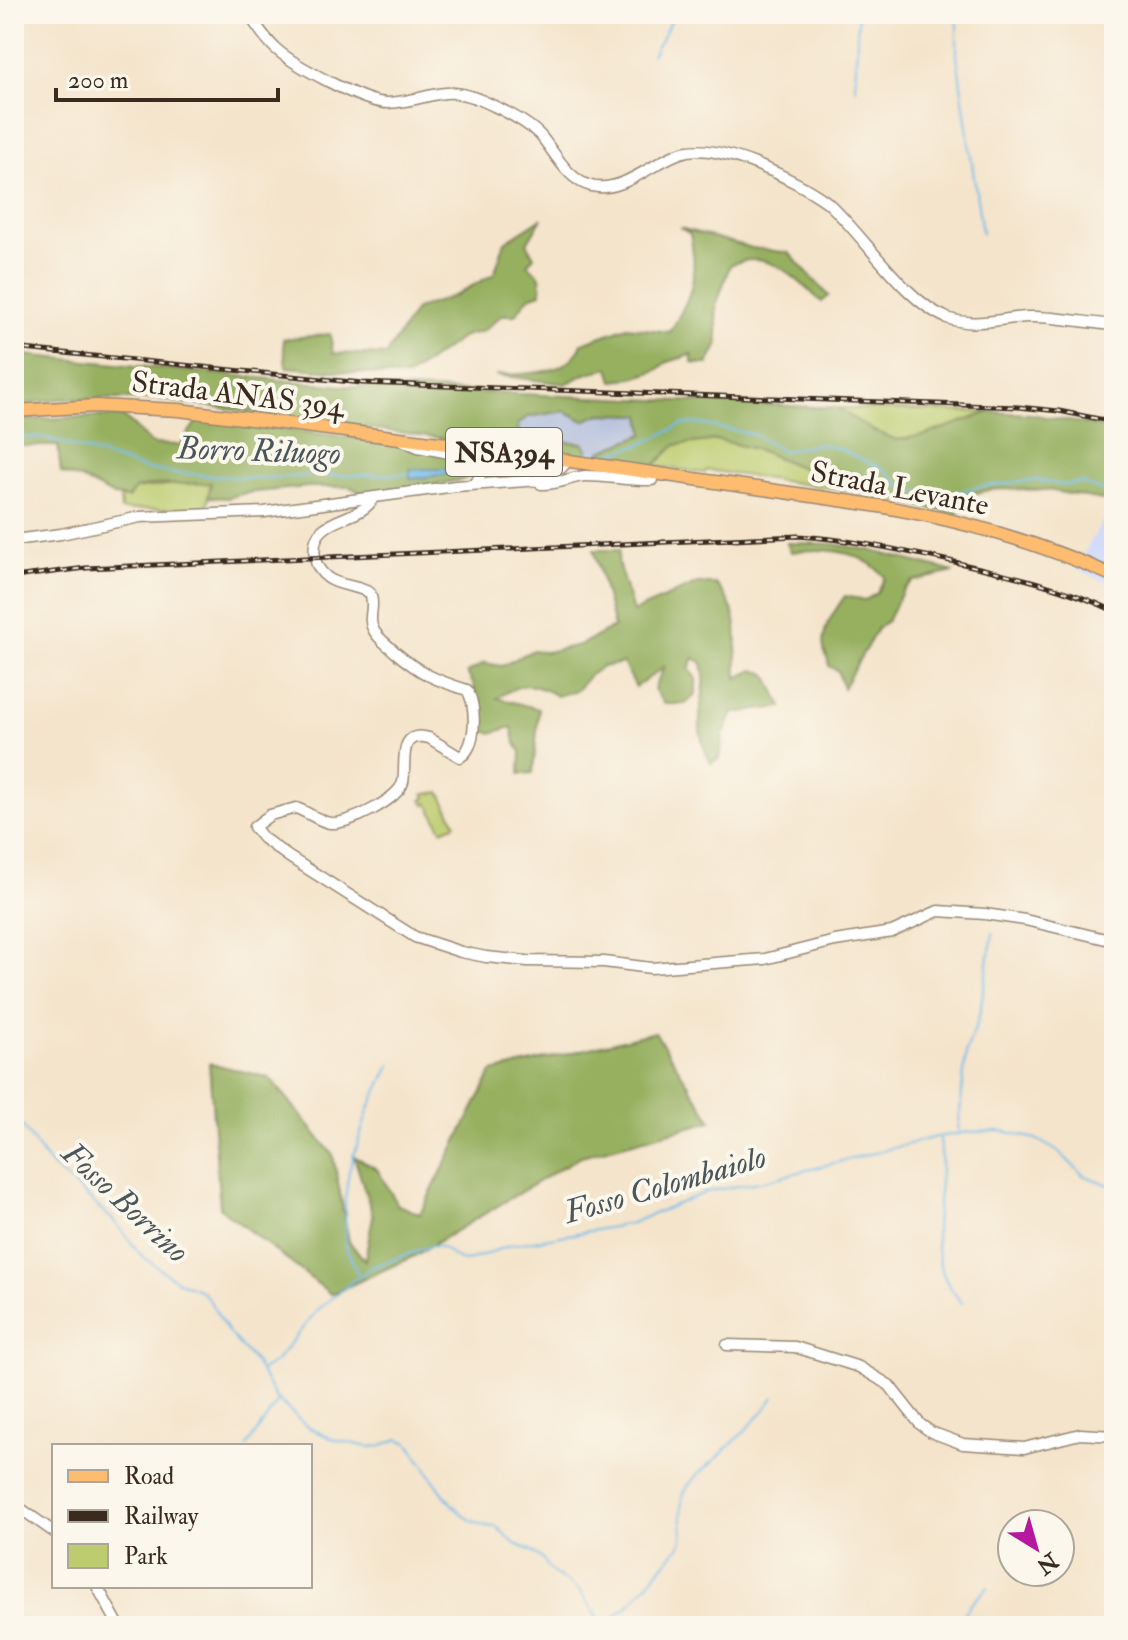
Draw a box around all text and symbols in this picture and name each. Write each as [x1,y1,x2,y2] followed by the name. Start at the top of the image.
[56,52,278,102] scale bar
[68,65,129,96] text: 200 m
[130,363,348,426] street label: Strada ANAS 394
[175,428,341,474] water label: Borro Riluogo
[446,428,562,476] road number: NSA394
[808,453,992,524] street label: Strada Levante
[52,1132,197,1272] water label: Fosso Borrino
[558,1137,771,1233] water label: Fosso Colombaiolo
[52,1444,312,1588] legend
[124,1461,174,1492] text: Road
[124,1501,199,1532] text: Railway
[996,1508,1076,1588] north arrow
[124,1541,168,1572] text: Park
[1031,1545,1065,1580] text: N

